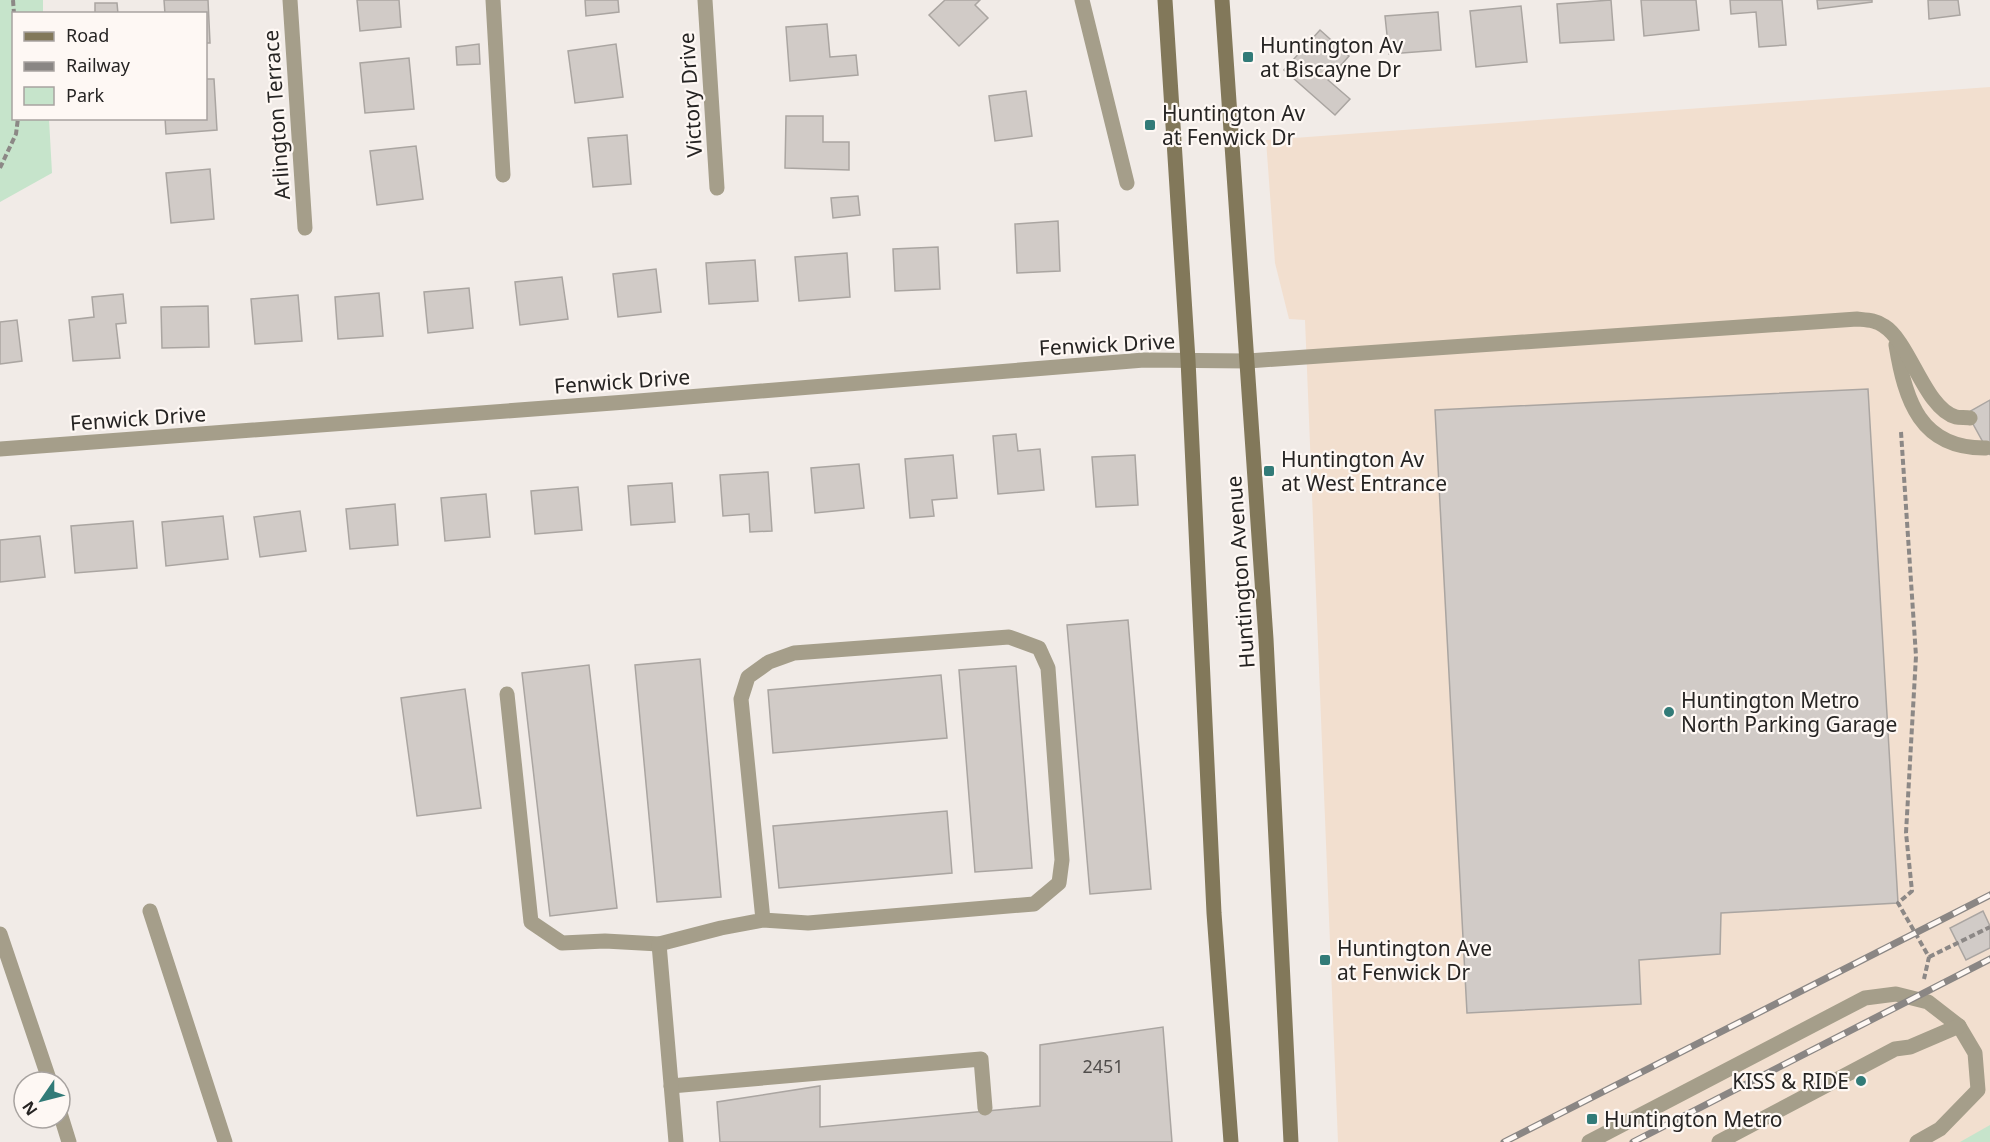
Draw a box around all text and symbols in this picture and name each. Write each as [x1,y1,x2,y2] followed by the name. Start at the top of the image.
[12,12,207,120] legend
[66,23,109,47] text: Road
[256,29,296,201] street label: Arlington Terrace
[1260,31,1404,83] place label: Huntington Av at Biscayne Dr
[672,32,708,158] street label: Victory Drive
[1241,50,1255,64] marker: Huntington Av at Biscayne Dr
[66,53,131,77] text: Railway
[66,83,104,107] text: Park
[1162,99,1306,151] place label: Huntington Av at Fenwick Dr
[1143,118,1157,132] marker: Huntington Av at Fenwick Dr
[1038,326,1176,362] street label: Fenwick Drive
[553,362,691,400] street label: Fenwick Drive
[69,399,207,437] street label: Fenwick Drive
[1281,445,1447,497] place label: Huntington Av at West Entrance
[1262,464,1276,478] marker: Huntington Av at West Entrance
[1219,475,1261,669] street label: Huntington Avenue
[1681,686,1897,738] place label: Huntington Metro North Parking Garage
[1662,705,1676,719] marker: Huntington Metro North Parking Garage
[1337,934,1492,986] place label: Huntington Ave at Fenwick Dr
[1318,953,1332,967] marker: Huntington Ave at Fenwick Dr
[1082,1054,1124,1078] house number: 2451
[1732,1067,1849,1095] place label: KISS & RIDE
[12,1070,72,1130] north arrow
[1854,1074,1868,1088] marker: KISS & RIDE
[17,1097,42,1120] text: N
[1604,1105,1783,1133] place label: Huntington Metro
[1585,1112,1599,1126] marker: Huntington Metro

